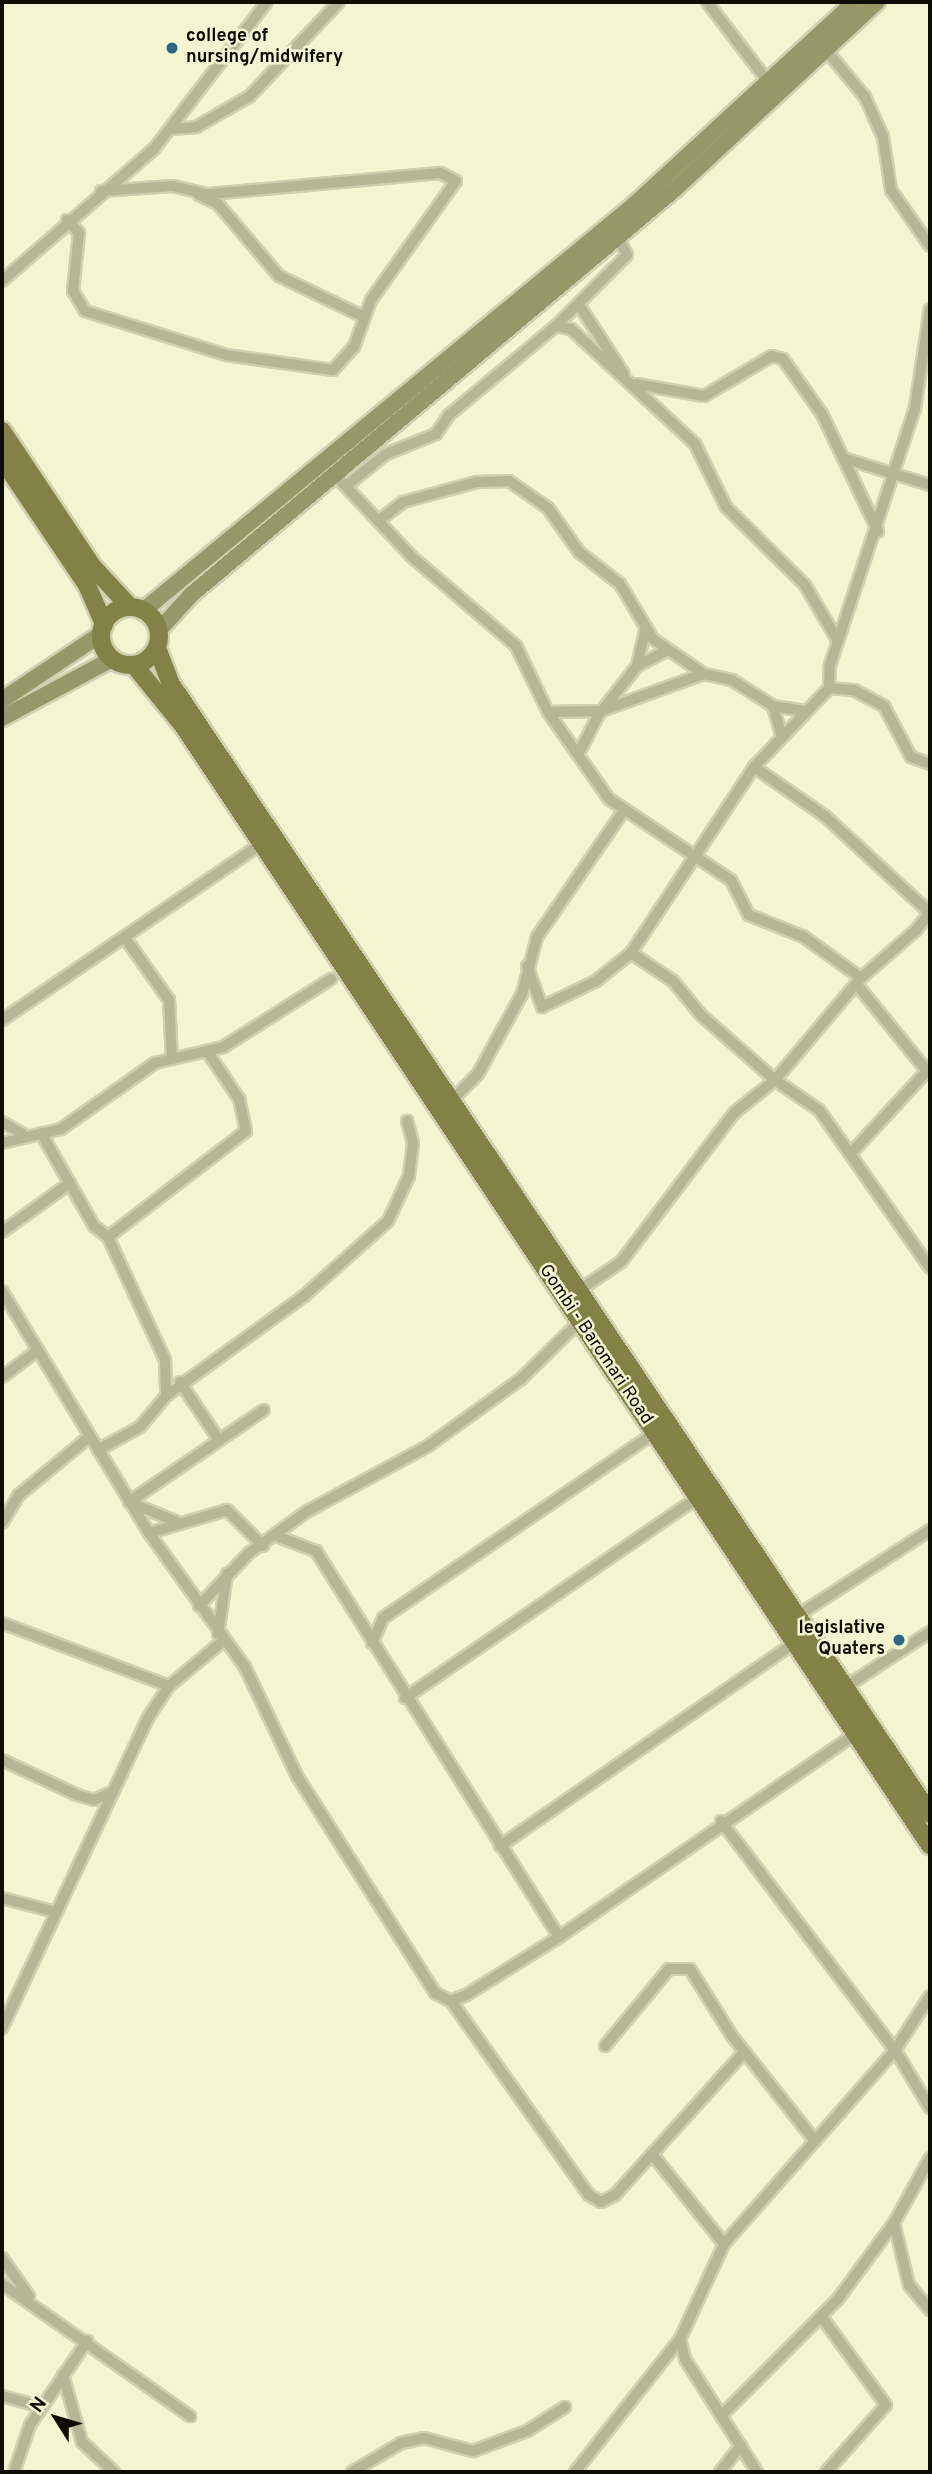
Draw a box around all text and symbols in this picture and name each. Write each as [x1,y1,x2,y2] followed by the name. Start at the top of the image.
[186,27,343,70] place label: college of nursing/midwifery
[164,40,180,56] marker: college of nursing/midwifery
[533,1261,657,1429] street label: Gombi - Baromari Road
[798,1619,885,1662] place label: legislative Quaters
[891,1632,907,1648] marker: legislative Quaters
[21,2383,91,2453] north arrow
[26,2393,53,2418] text: N

